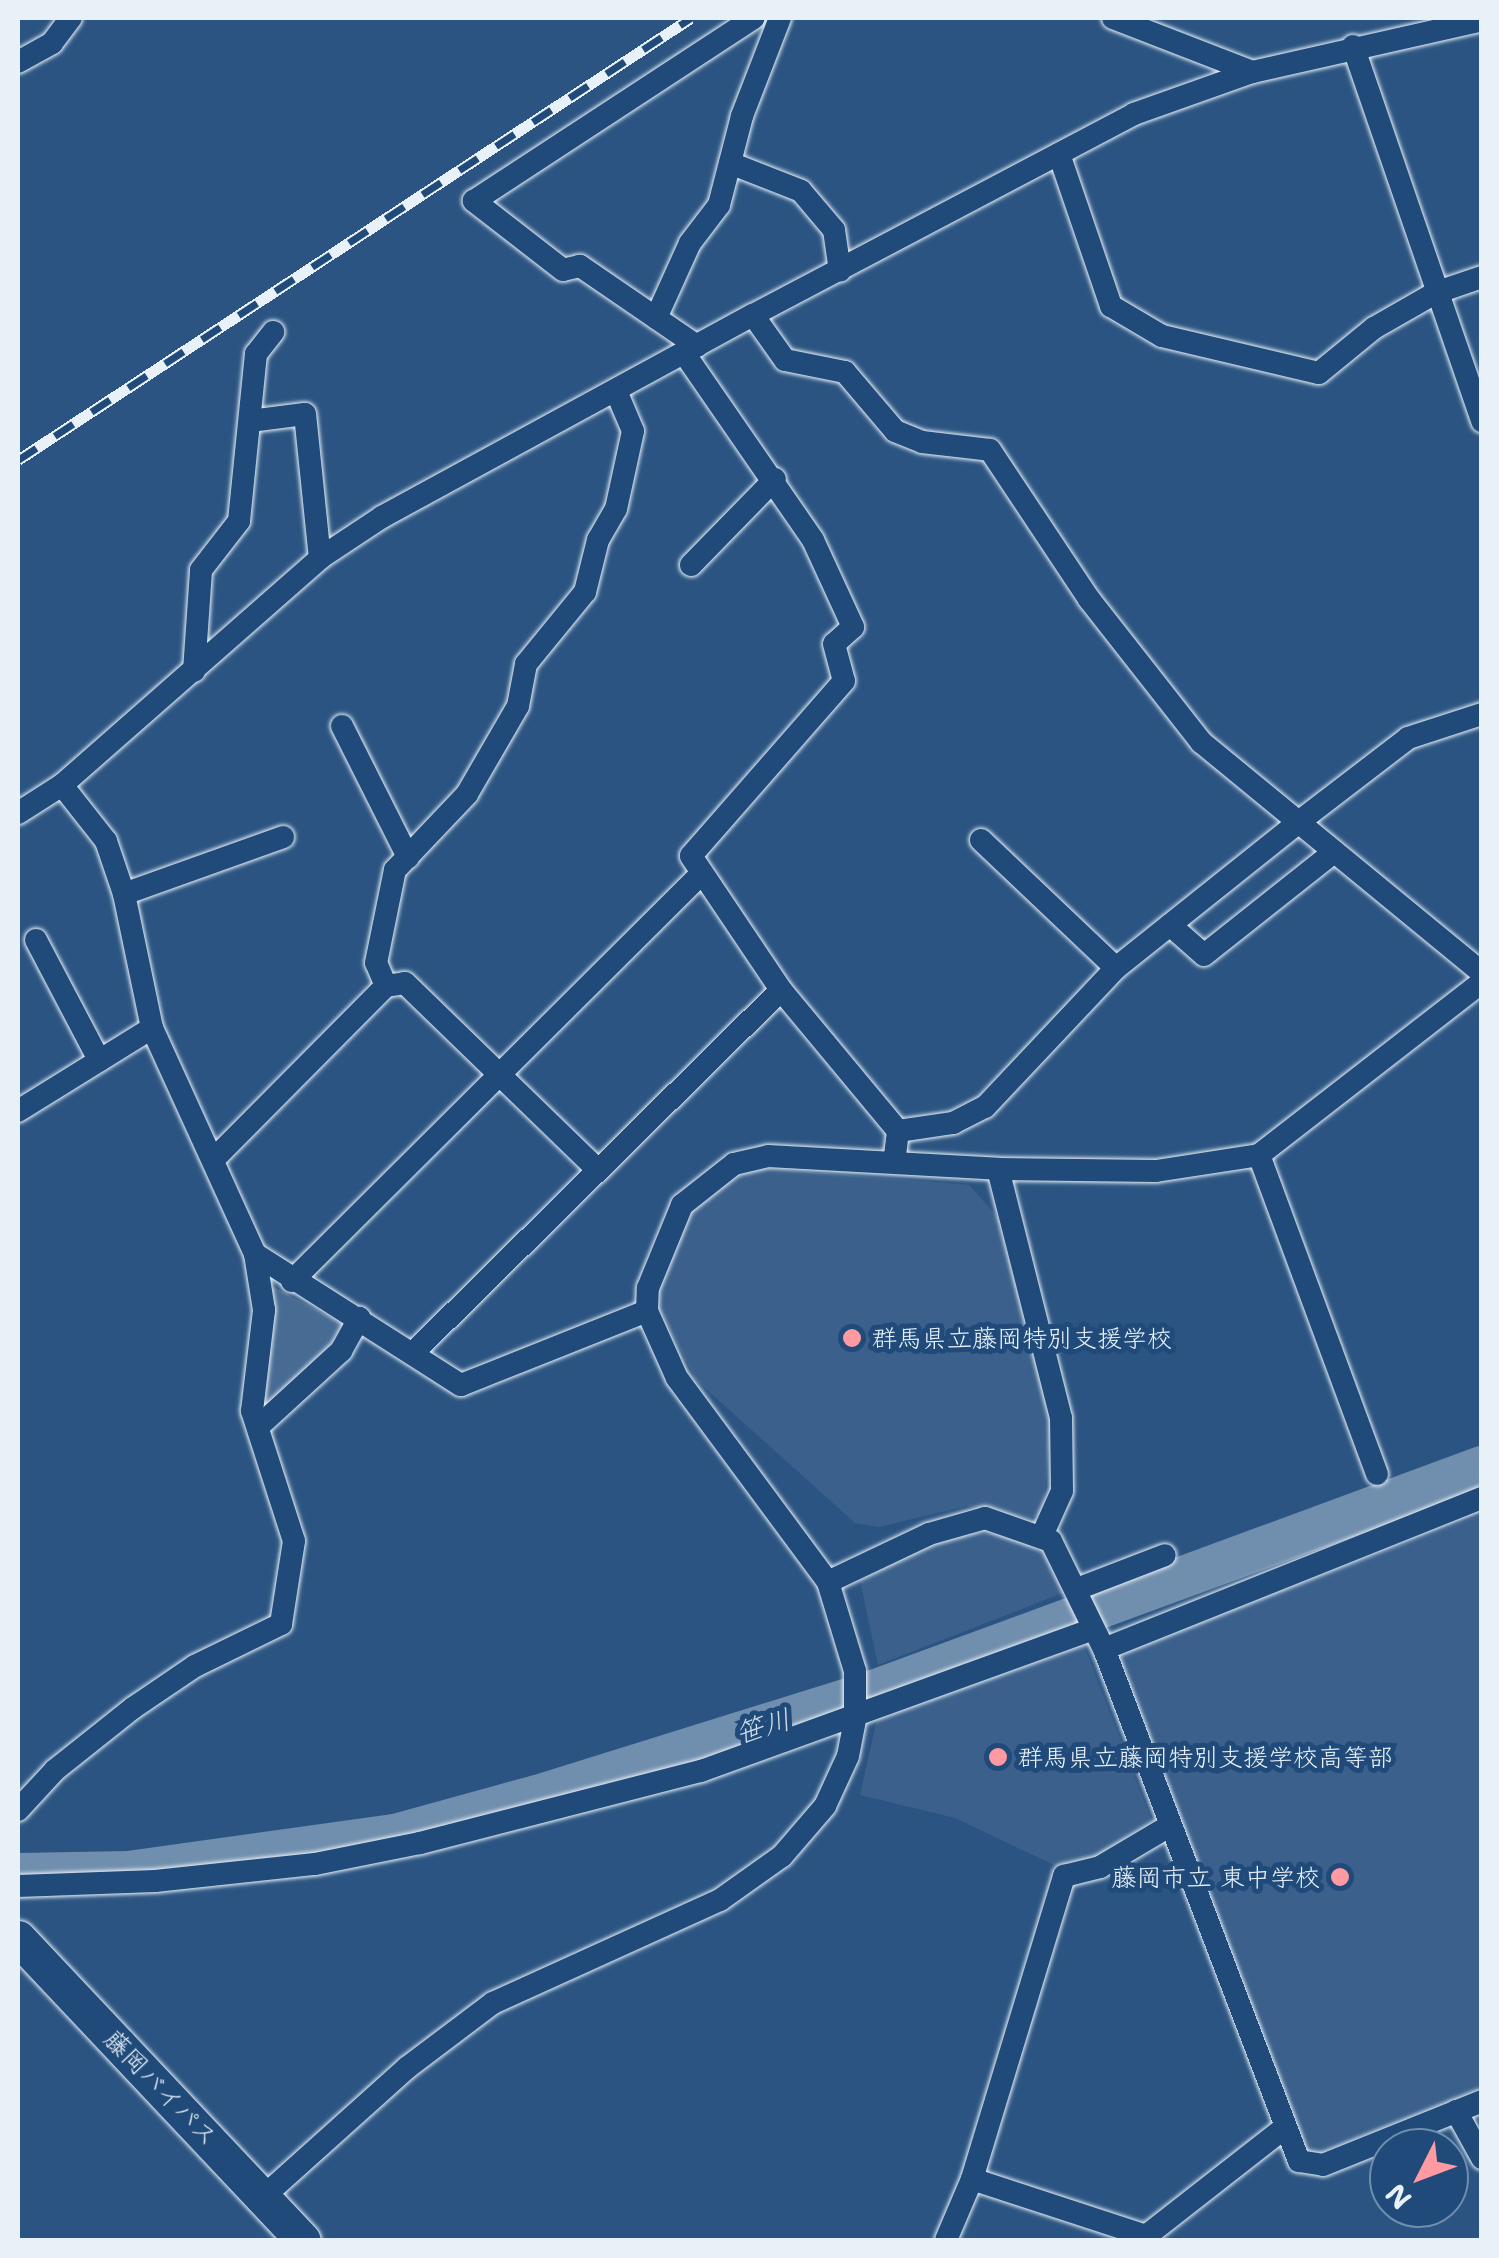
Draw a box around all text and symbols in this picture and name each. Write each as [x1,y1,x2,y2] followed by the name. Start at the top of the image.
[872,1323,1172,1353] place label: 群馬県立藤岡特別支援学校
[841,1327,863,1349] marker: 群馬県立藤岡特別支援学校
[731,1702,795,1750] water label: 笹川
[1018,1742,1393,1772] place label: 群馬県立藤岡特別支援学校高等部
[987,1746,1009,1768] marker: 群馬県立藤岡特別支援学校高等部
[1111,1862,1320,1892] place label: 藤岡市立 東中学校
[1329,1866,1351,1888] marker: 藤岡市立 東中学校
[98,2024,224,2152] street label: 藤岡バイパス
[1369,2128,1469,2228] north arrow
[1377,2176,1420,2218] text: N

